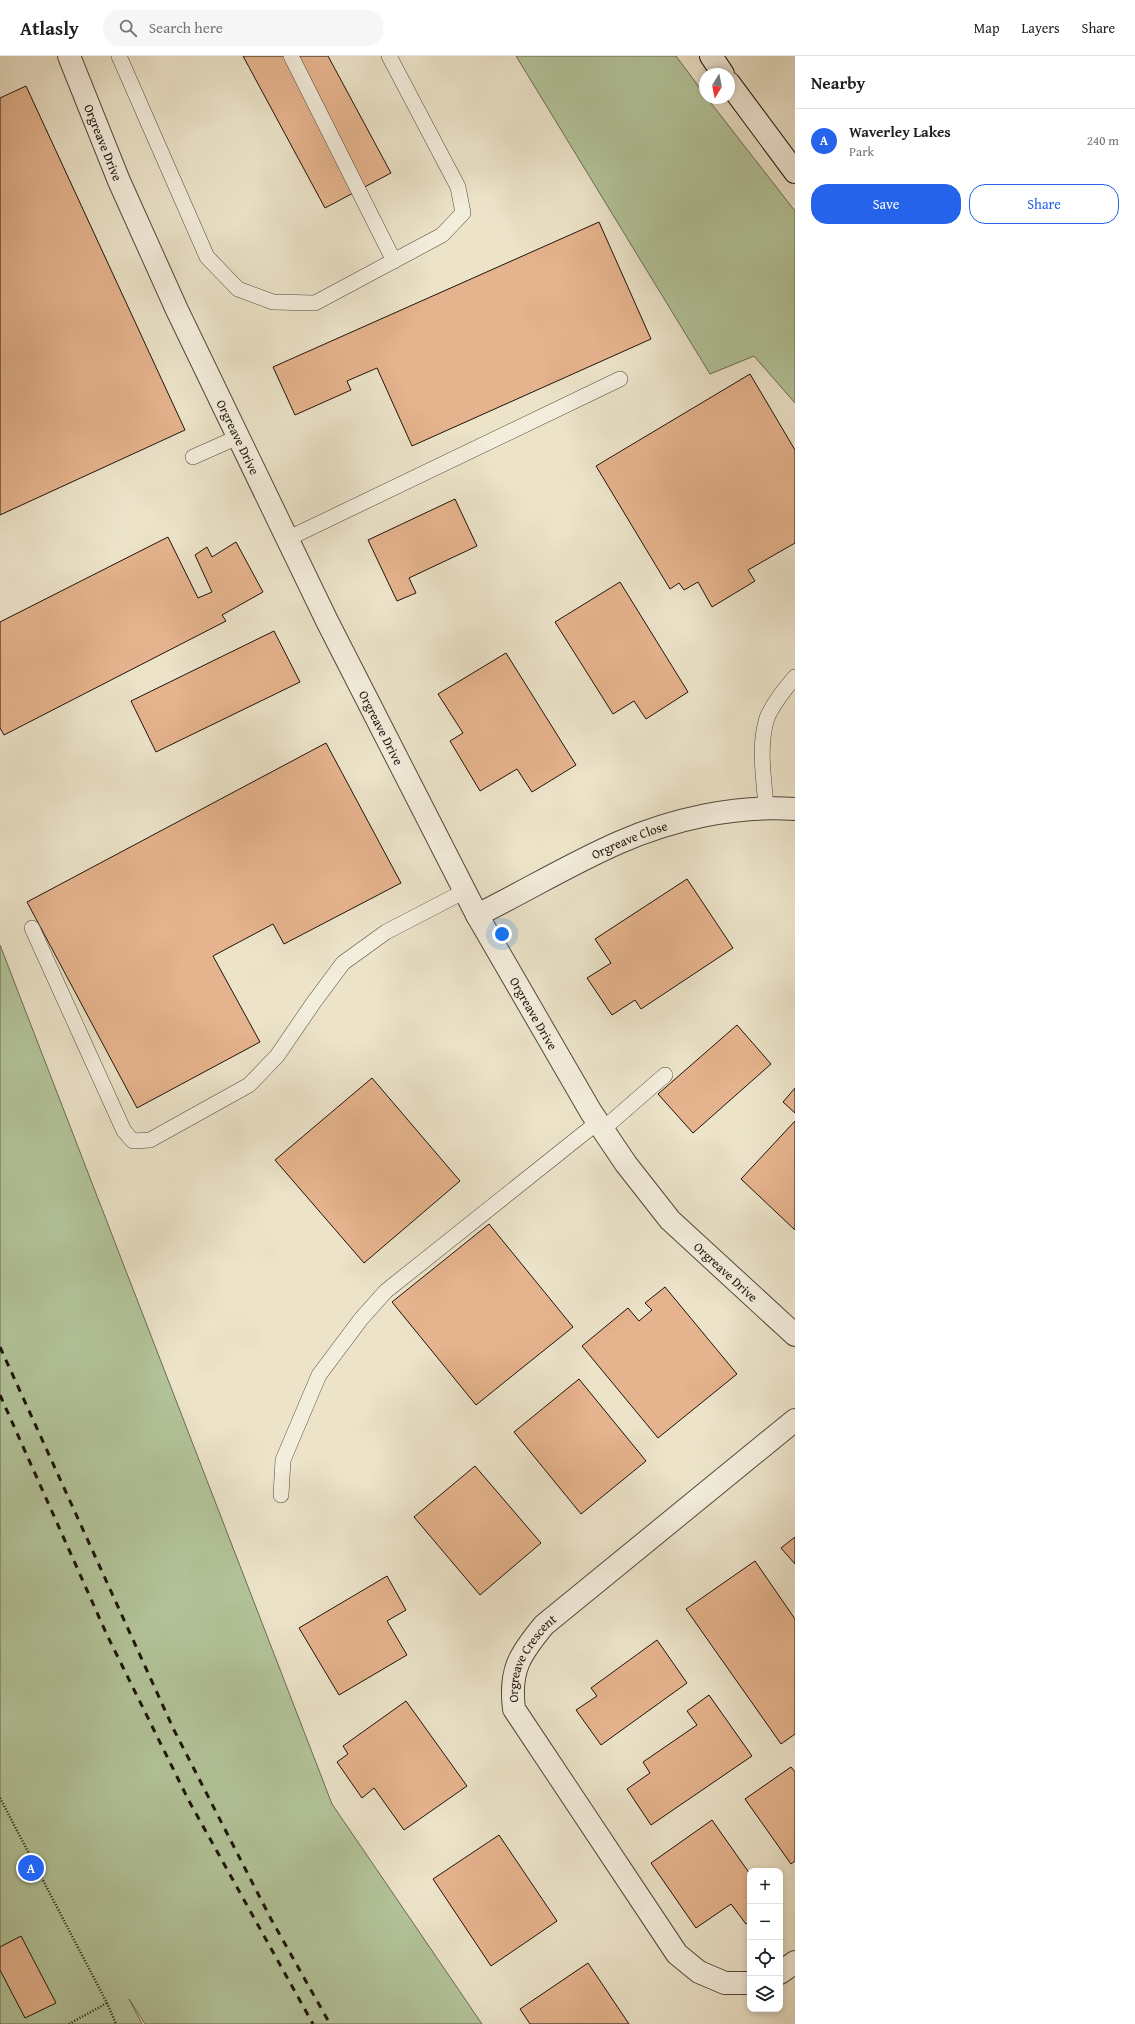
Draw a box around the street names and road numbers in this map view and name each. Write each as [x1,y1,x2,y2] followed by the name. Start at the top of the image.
[80,101,127,184] street label: Orgreave Drive
[212,396,264,478] street label: Orgreave Drive
[354,687,408,768] street label: Orgreave Drive
[588,816,670,864] street label: Orgreave Close
[505,973,562,1053] street label: Orgreave Drive
[690,1237,762,1306] street label: Orgreave Drive
[503,1609,560,1703] street label: Orgreave Crescent

